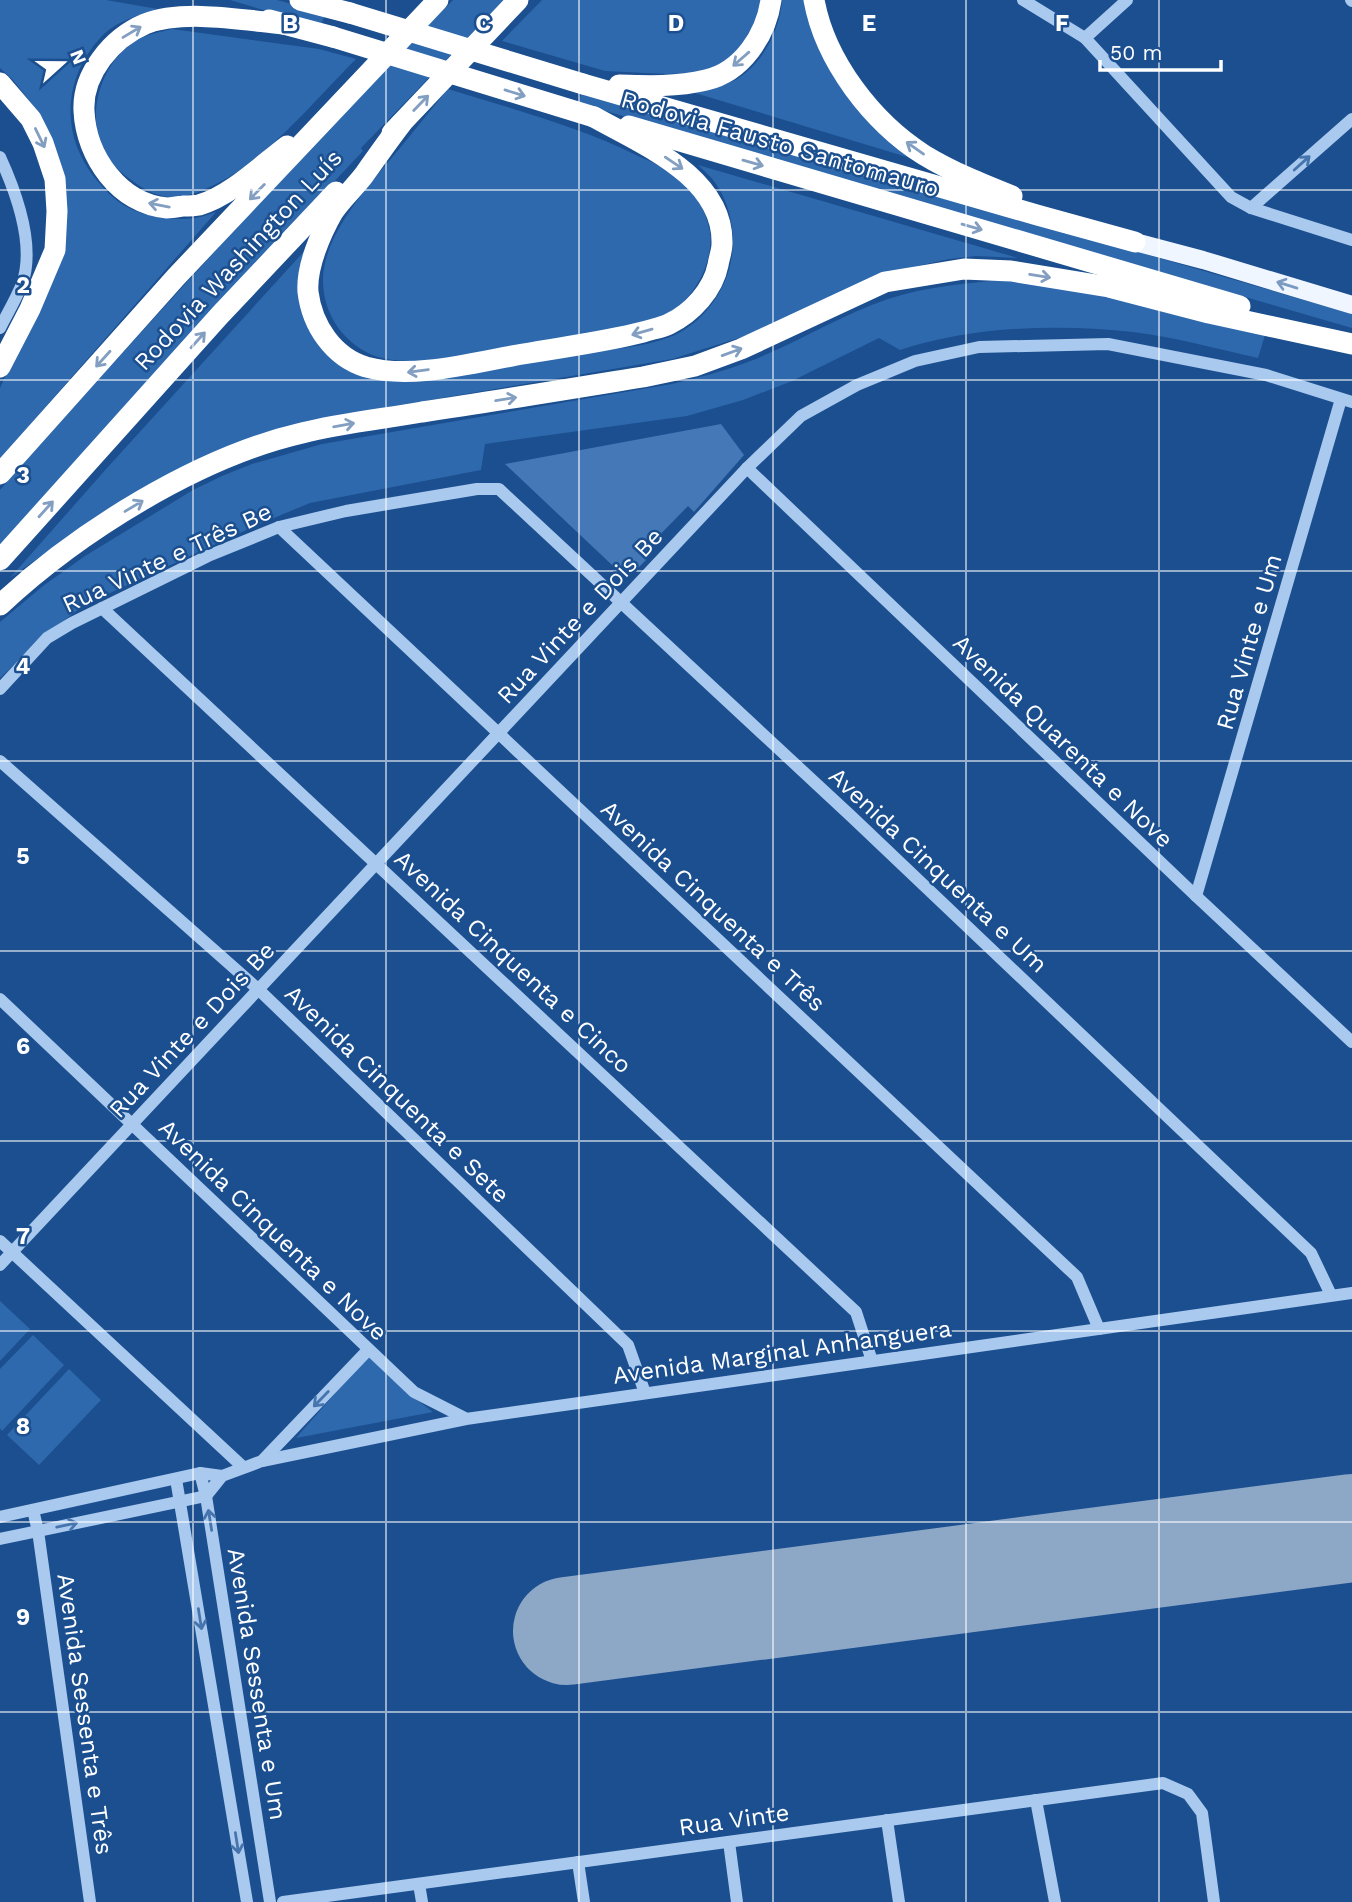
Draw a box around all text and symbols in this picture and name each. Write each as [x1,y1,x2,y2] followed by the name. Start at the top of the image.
[282,10,298,37] text: B
[475,10,491,37] text: C
[668,10,684,37] text: D
[862,10,876,37] text: E
[1055,10,1069,37] text: F
[121,25,141,39] one-way arrow
[28,28,98,98] north arrow
[1100,28,1221,72] scale bar
[1110,40,1162,65] text: 50 m
[65,46,92,68] text: N
[732,51,750,67] one-way arrow
[618,85,942,203] street label: Rodovia Fausto Santomauro
[504,87,526,100] one-way arrow
[412,95,429,112] one-way arrow
[34,127,47,148] one-way arrow
[906,141,925,155] one-way arrow
[128,144,348,376] street label: Rodovia Washington Luís
[1293,155,1311,171] one-way arrow
[664,156,683,171] one-way arrow
[742,157,764,170] one-way arrow
[248,183,265,200] one-way arrow
[148,198,171,211] one-way arrow
[960,222,982,235] one-way arrow
[1028,270,1051,283] one-way arrow
[16,272,30,299] text: 2
[1276,278,1298,291] one-way arrow
[631,326,653,339] one-way arrow
[189,332,206,349] one-way arrow
[720,345,742,358] one-way arrow
[94,350,111,367] one-way arrow
[407,365,429,378] one-way arrow
[494,392,517,405] one-way arrow
[332,418,355,431] one-way arrow
[16,462,30,489] text: 3
[58,497,276,619] street label: Rua Vinte e Três Be
[123,499,143,513] one-way arrow
[37,501,54,518] one-way arrow
[491,522,669,710] street label: Rua Vinte e Dois Be
[1211,551,1287,733] street label: Rua Vinte e Um
[947,629,1179,853] street label: Avenida Quarenta e Nove
[16,653,31,680] text: 4
[823,762,1053,978] street label: Avenida Cinquenta e Um
[595,795,831,1017] street label: Avenida Cinquenta e Três
[16,843,30,870] text: 5
[389,845,637,1079] street label: Avenida Cinquenta e Cinco
[103,936,281,1124] street label: Rua Vinte e Dois Be
[279,979,515,1209] street label: Avenida Cinquenta e Sete
[16,1033,30,1060] text: 6
[153,1113,393,1347] street label: Avenida Cinquenta e Nove
[16,1223,30,1250] text: 7
[611,1314,953,1390] street label: Avenida Marginal Anhanguera
[313,1390,330,1407] one-way arrow
[16,1413,30,1440] text: 8
[203,1509,216,1532] one-way arrow
[55,1518,78,1532] one-way arrow
[222,1546,292,1822] street label: Avenida Sessenta e Um
[51,1572,119,1856] street label: Avenida Sessenta e Três
[16,1604,30,1631] text: 9
[194,1607,207,1630] one-way arrow
[677,1798,791,1842] street label: Rua Vinte
[231,1831,244,1854] one-way arrow

